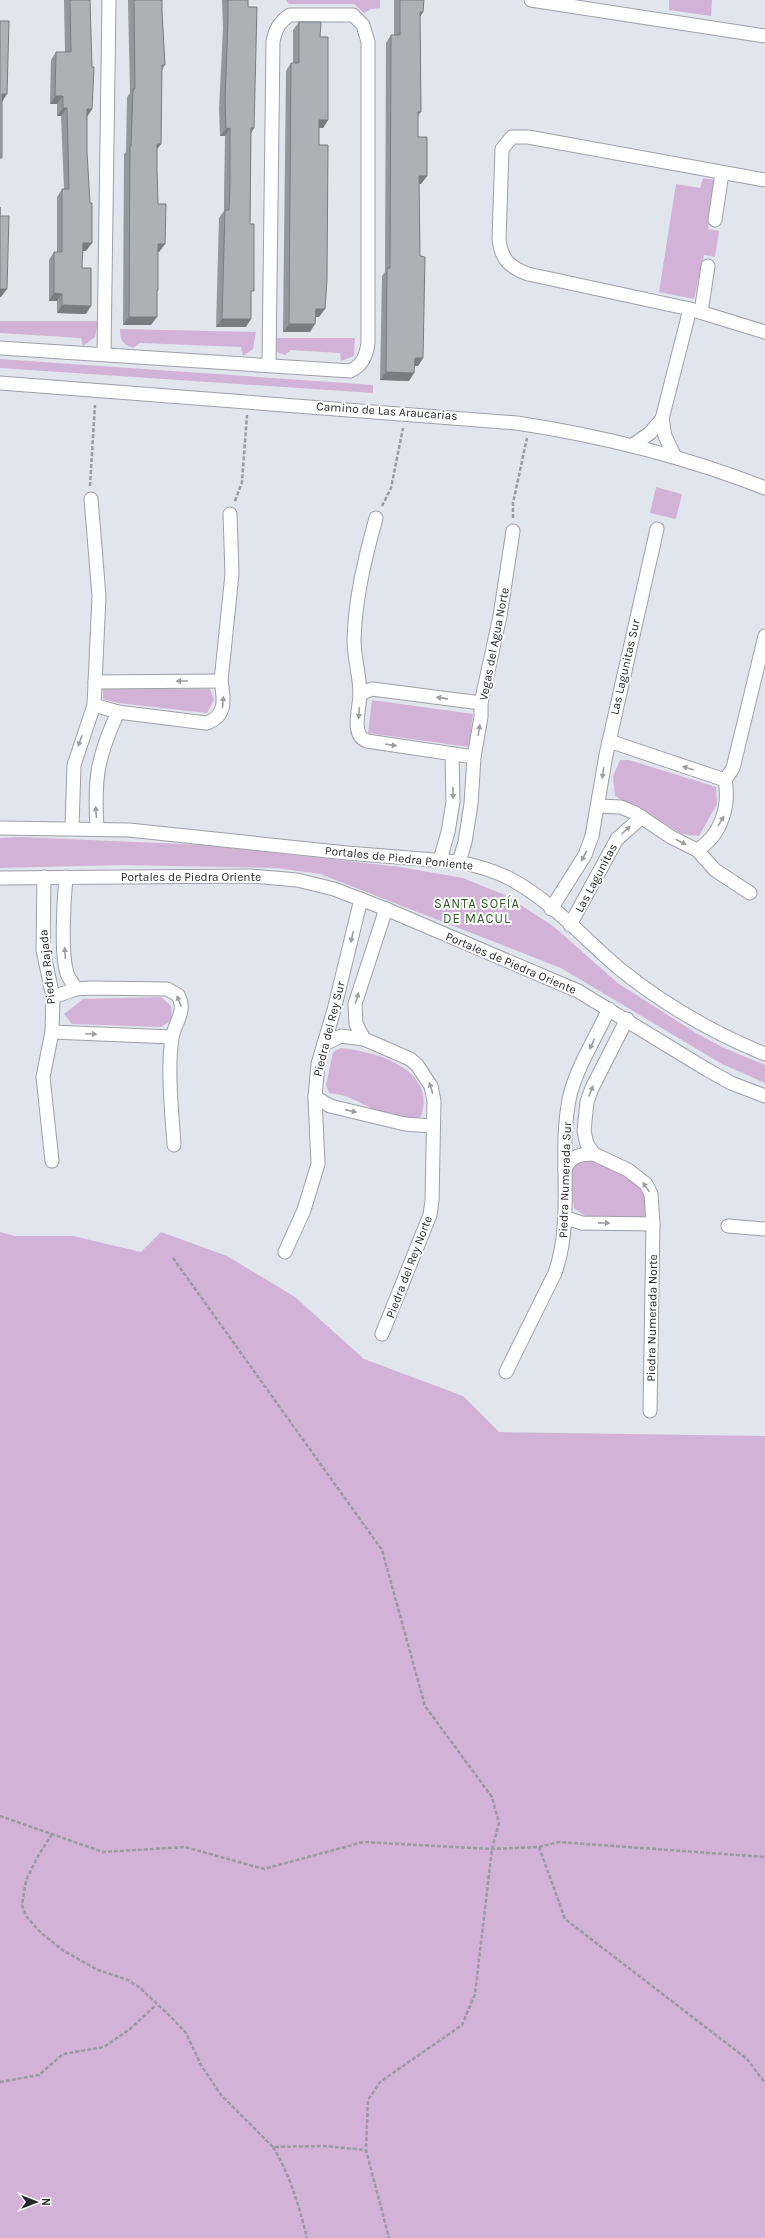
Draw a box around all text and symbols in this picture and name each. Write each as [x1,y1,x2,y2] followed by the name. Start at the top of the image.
[316,399,458,423] street label: Camino de Las Araucarias
[476,586,512,702] street label: Vegas del Agua Norte
[607,617,643,716] street label: Las Lagunitas Sur
[175,678,188,684] one-way arrow
[436,695,449,701] one-way arrow
[220,696,226,708] one-way arrow
[355,707,362,719] one-way arrow
[476,724,482,736] one-way arrow
[77,736,83,748] one-way arrow
[385,742,397,748] one-way arrow
[681,765,693,771] one-way arrow
[600,767,606,780] one-way arrow
[450,787,456,800] one-way arrow
[93,806,100,818] one-way arrow
[718,815,725,827] one-way arrow
[621,825,631,835] one-way arrow
[675,838,687,845] one-way arrow
[572,841,620,915] street label: Las Lagunitas
[324,843,474,873] street label: Portales de Piedra Poniente
[581,850,587,861] one-way arrow
[121,870,261,884] street label: Portales de Piedra Oriente
[434,894,520,926] district label: SANTA SOFÍA DE MACUL
[36,929,58,1005] street label: Piedra Rajada
[444,929,578,997] street label: Portales de Piedra Oriente
[348,931,354,943] one-way arrow
[62,947,69,959] one-way arrow
[310,979,348,1078] street label: Piedra del Rey Sur
[354,992,360,1005] one-way arrow
[176,994,182,1006] one-way arrow
[85,1031,98,1037] one-way arrow
[589,1038,595,1050] one-way arrow
[428,1082,434,1094] one-way arrow
[588,1085,594,1096] one-way arrow
[345,1108,357,1114] one-way arrow
[556,1121,574,1238] street label: Piedra Numerada Sur
[642,1182,650,1193] one-way arrow
[383,1214,435,1320] street label: Piedra del Rey Norte
[598,1220,610,1227] one-way arrow
[644,1254,660,1382] street label: Piedra Numerada Norte
[16,2182,56,2222] north arrow
[39,2198,52,2206] text: N

